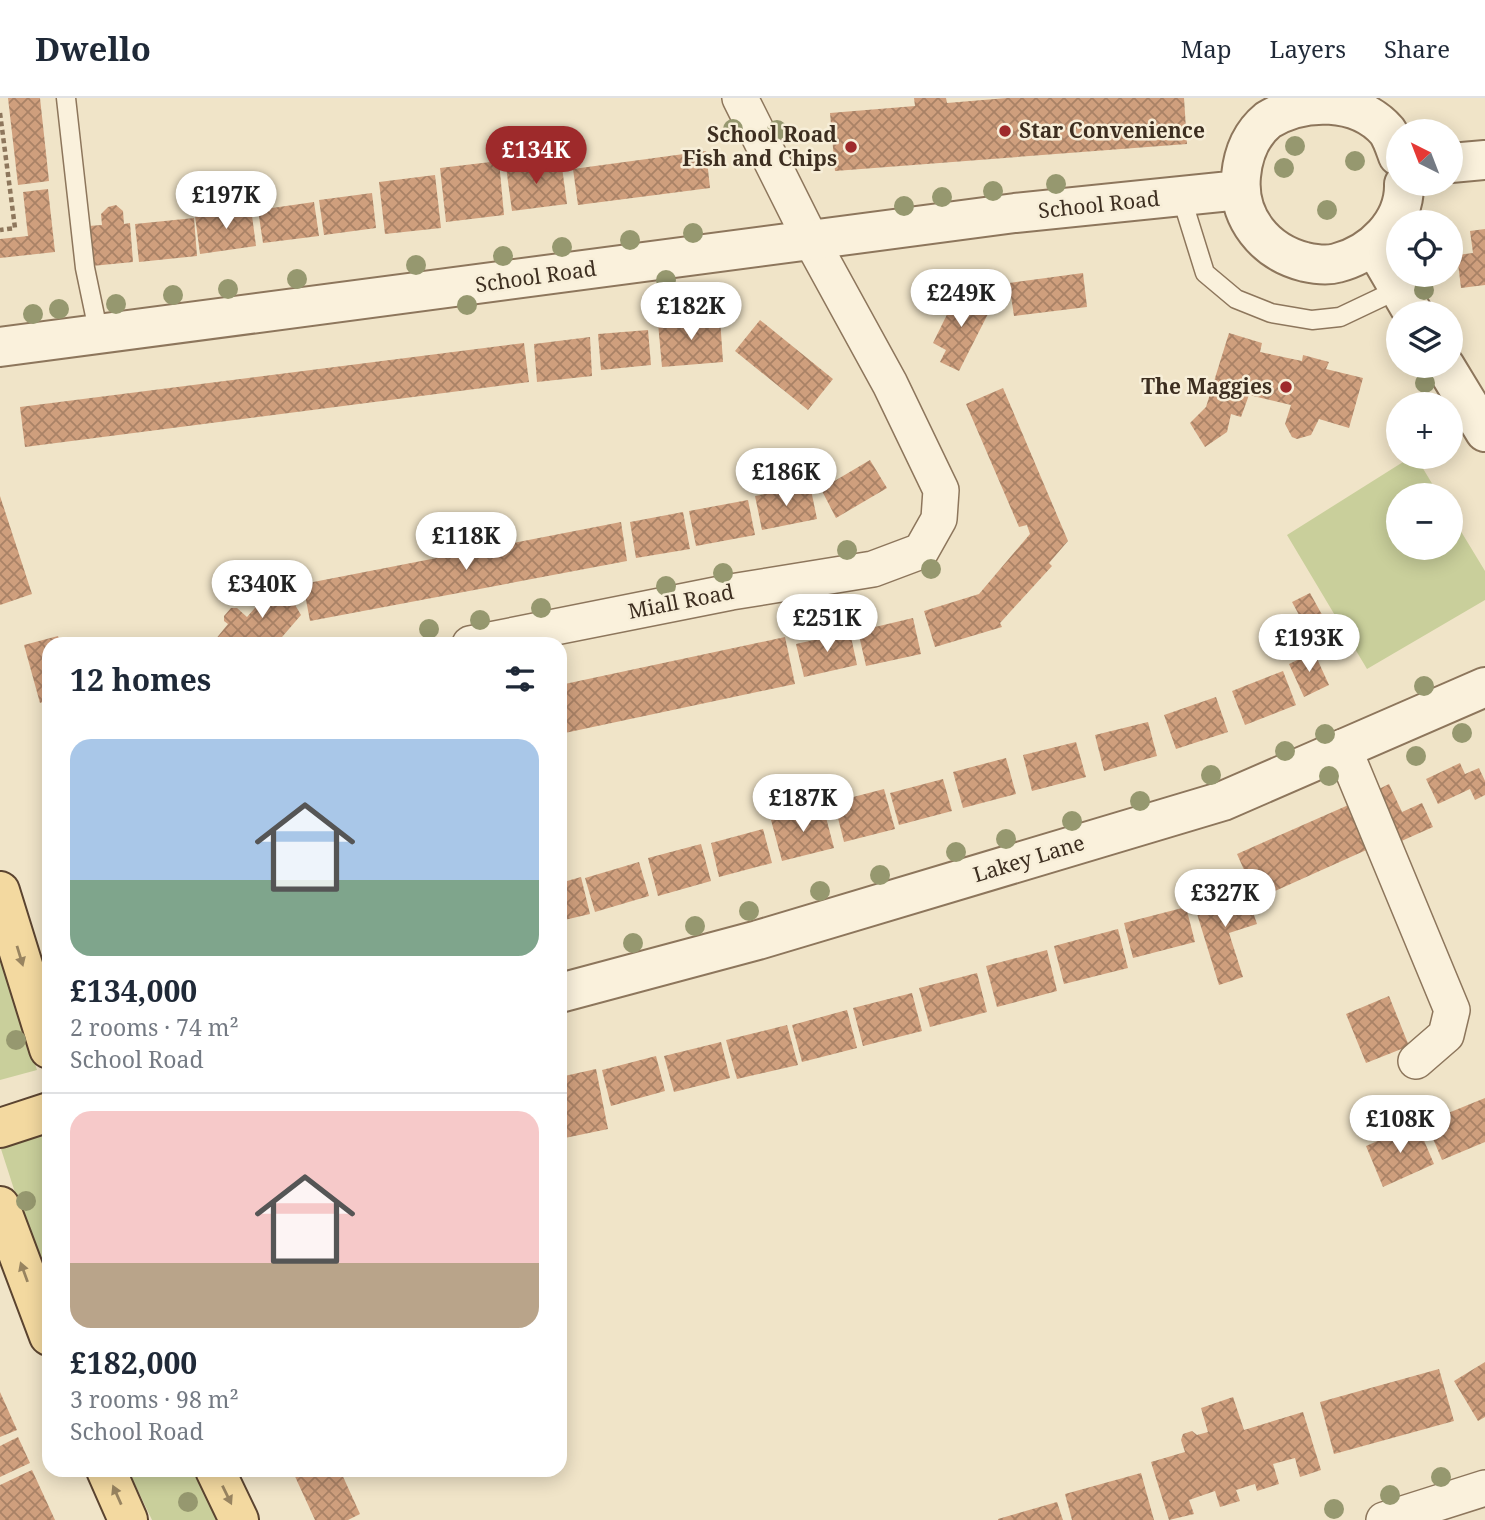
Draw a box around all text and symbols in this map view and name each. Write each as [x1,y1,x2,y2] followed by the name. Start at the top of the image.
[35,26,151,71] text: Dwello
[1181,32,1232,65] text: Map
[1270,32,1346,65] text: Layers
[1384,32,1450,65] text: Share
[1019,116,1205,144] place label: Star Convenience
[1386,119,1463,196] north arrow
[1386,119,1463,560] map controls
[682,120,837,172] place label: School Road Fish and Chips
[997,123,1013,139] marker: Star Convenience
[487,126,585,186] pin: £134K
[502,133,570,165] text: £134K
[843,139,859,155] marker: School Road Fish and Chips
[177,172,275,231] pin: £197K
[192,178,260,210] text: £197K
[1037,184,1161,224] street label: School Road
[1386,210,1463,287] button: locate
[474,254,598,298] street label: School Road
[912,270,1010,329] pin: £249K
[927,276,995,308] text: £249K
[642,282,740,342] pin: £182K
[657,289,725,321] text: £182K
[1386,301,1463,378] button: layers
[1141,372,1272,400] place label: The Maggies
[1278,379,1294,395] marker: The Maggies
[1386,392,1463,469] button: +
[737,448,835,508] pin: £186K
[752,455,820,487] text: £186K
[1386,483,1463,560] button: −
[417,512,515,572] pin: £118K
[432,519,500,551] text: £118K
[213,560,311,620] pin: £340K
[228,567,296,599] text: £340K
[625,577,736,625] street label: Miall Road
[778,594,876,654] pin: £251K
[793,601,861,633] text: £251K
[1260,614,1358,674] pin: £193K
[1275,621,1343,653] text: £193K
[70,659,211,700] text: 12 homes
[501,660,539,698] icon: filters
[754,774,852,834] pin: £187K
[769,781,837,813] text: £187K
[242,784,368,910] icon: home
[970,828,1088,888] street label: Lakey Lane
[1176,870,1274,929] pin: £327K
[1191,876,1259,908] text: £327K
[16,946,26,967] one-way arrow
[70,970,197,1011] text: £134,000
[70,1011,239,1043] text: 2 rooms · 74 m²
[70,1043,204,1075] text: School Road
[1351,1096,1449,1155] pin: £108K
[1366,1102,1434,1134] text: £108K
[242,1156,368,1282] icon: home
[18,1262,29,1283] one-way arrow
[70,1342,197,1383] text: £182,000
[70,1383,239,1415] text: 3 rooms · 98 m²
[70,1415,204,1447] text: School Road
[111,1485,123,1505] one-way arrow
[221,1485,233,1505] one-way arrow

